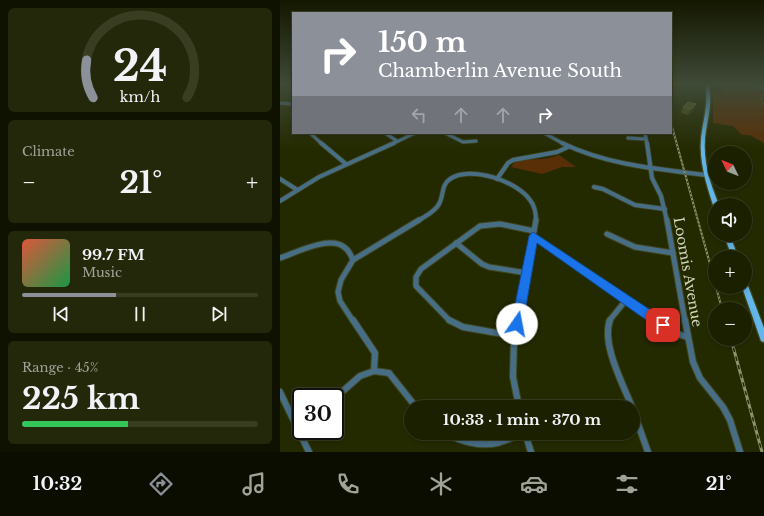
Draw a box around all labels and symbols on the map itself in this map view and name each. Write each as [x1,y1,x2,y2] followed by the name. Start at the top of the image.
[708,146,752,190] north arrow
[669,216,707,328] street label: Loomis Avenue
[496,303,538,345] position arrow
[646,308,680,342] pin
[292,388,344,440] speed limit sign: 30

